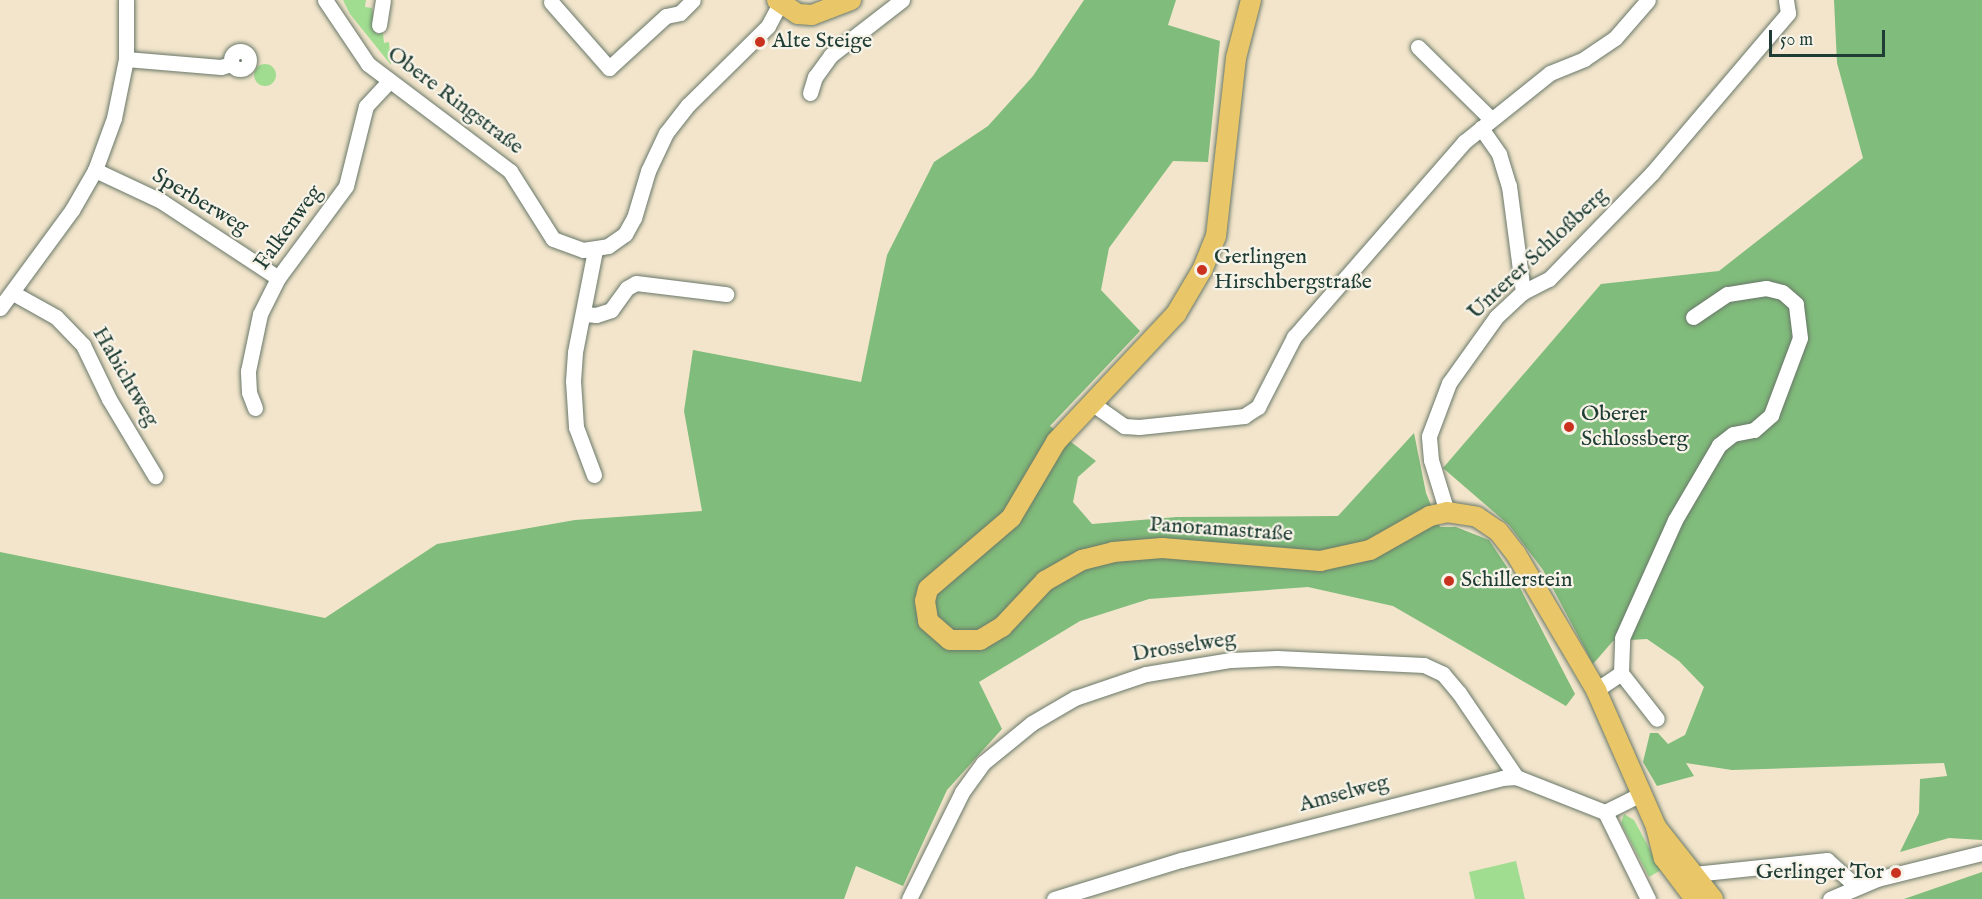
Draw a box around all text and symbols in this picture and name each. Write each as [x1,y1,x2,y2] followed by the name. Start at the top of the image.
[1772,18,1888,56] scale bar
[772,29,872,55] place label: Alte Steige
[1780,29,1813,52] text: 50 m
[753,35,767,49] marker: Alte Steige
[382,41,528,161] street label: Obere Ringstraße
[147,163,253,241] street label: Sperberweg
[249,180,329,276] street label: Falkenweg
[1463,182,1613,326] street label: Unterer Schloßberg
[1214,244,1372,296] place label: Gerlingen Hirschbergstraße
[1195,263,1209,277] marker: Gerlingen Hirschbergstraße
[86,322,164,432] street label: Habichtweg
[1581,401,1689,452] place label: Oberer Schlossberg
[1562,420,1576,434] marker: Oberer Schlossberg
[1148,512,1294,548] street label: Panoramastraße
[1461,568,1572,594] place label: Schillerstein
[1442,574,1456,588] marker: Schillerstein
[1130,626,1238,668] street label: Drosselweg
[1296,769,1392,819] street label: Amselweg
[1756,860,1884,886] place label: Gerlinger Tor
[1889,866,1903,880] marker: Gerlinger Tor

